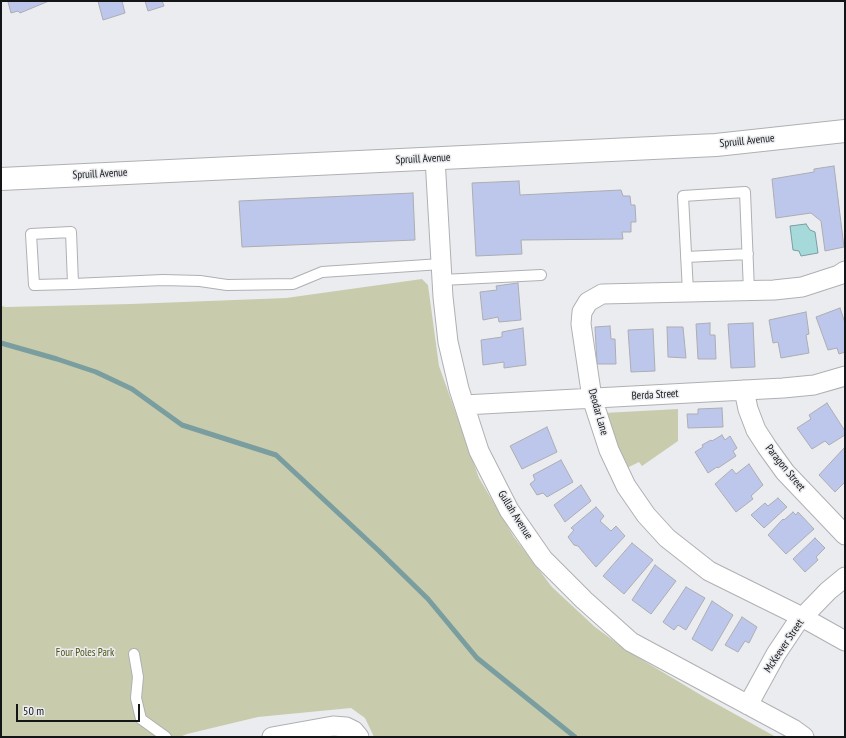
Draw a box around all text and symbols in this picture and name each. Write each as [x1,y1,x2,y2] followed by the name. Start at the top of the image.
[719,132,775,150] street label: Spruill Avenue
[395,151,451,167] street label: Spruill Avenue
[72,166,128,182] street label: Spruill Avenue
[585,387,611,437] street label: Deodar Lane
[631,387,679,403] street label: Berda Street
[762,442,808,494] street label: Paragon Street
[495,488,535,542] street label: Gullah Avenue
[761,617,807,675] street label: McKeever Street
[56,646,114,660] park label: Four Poles Park
[18,696,142,722] scale bar
[23,703,44,718] text: 50 m

